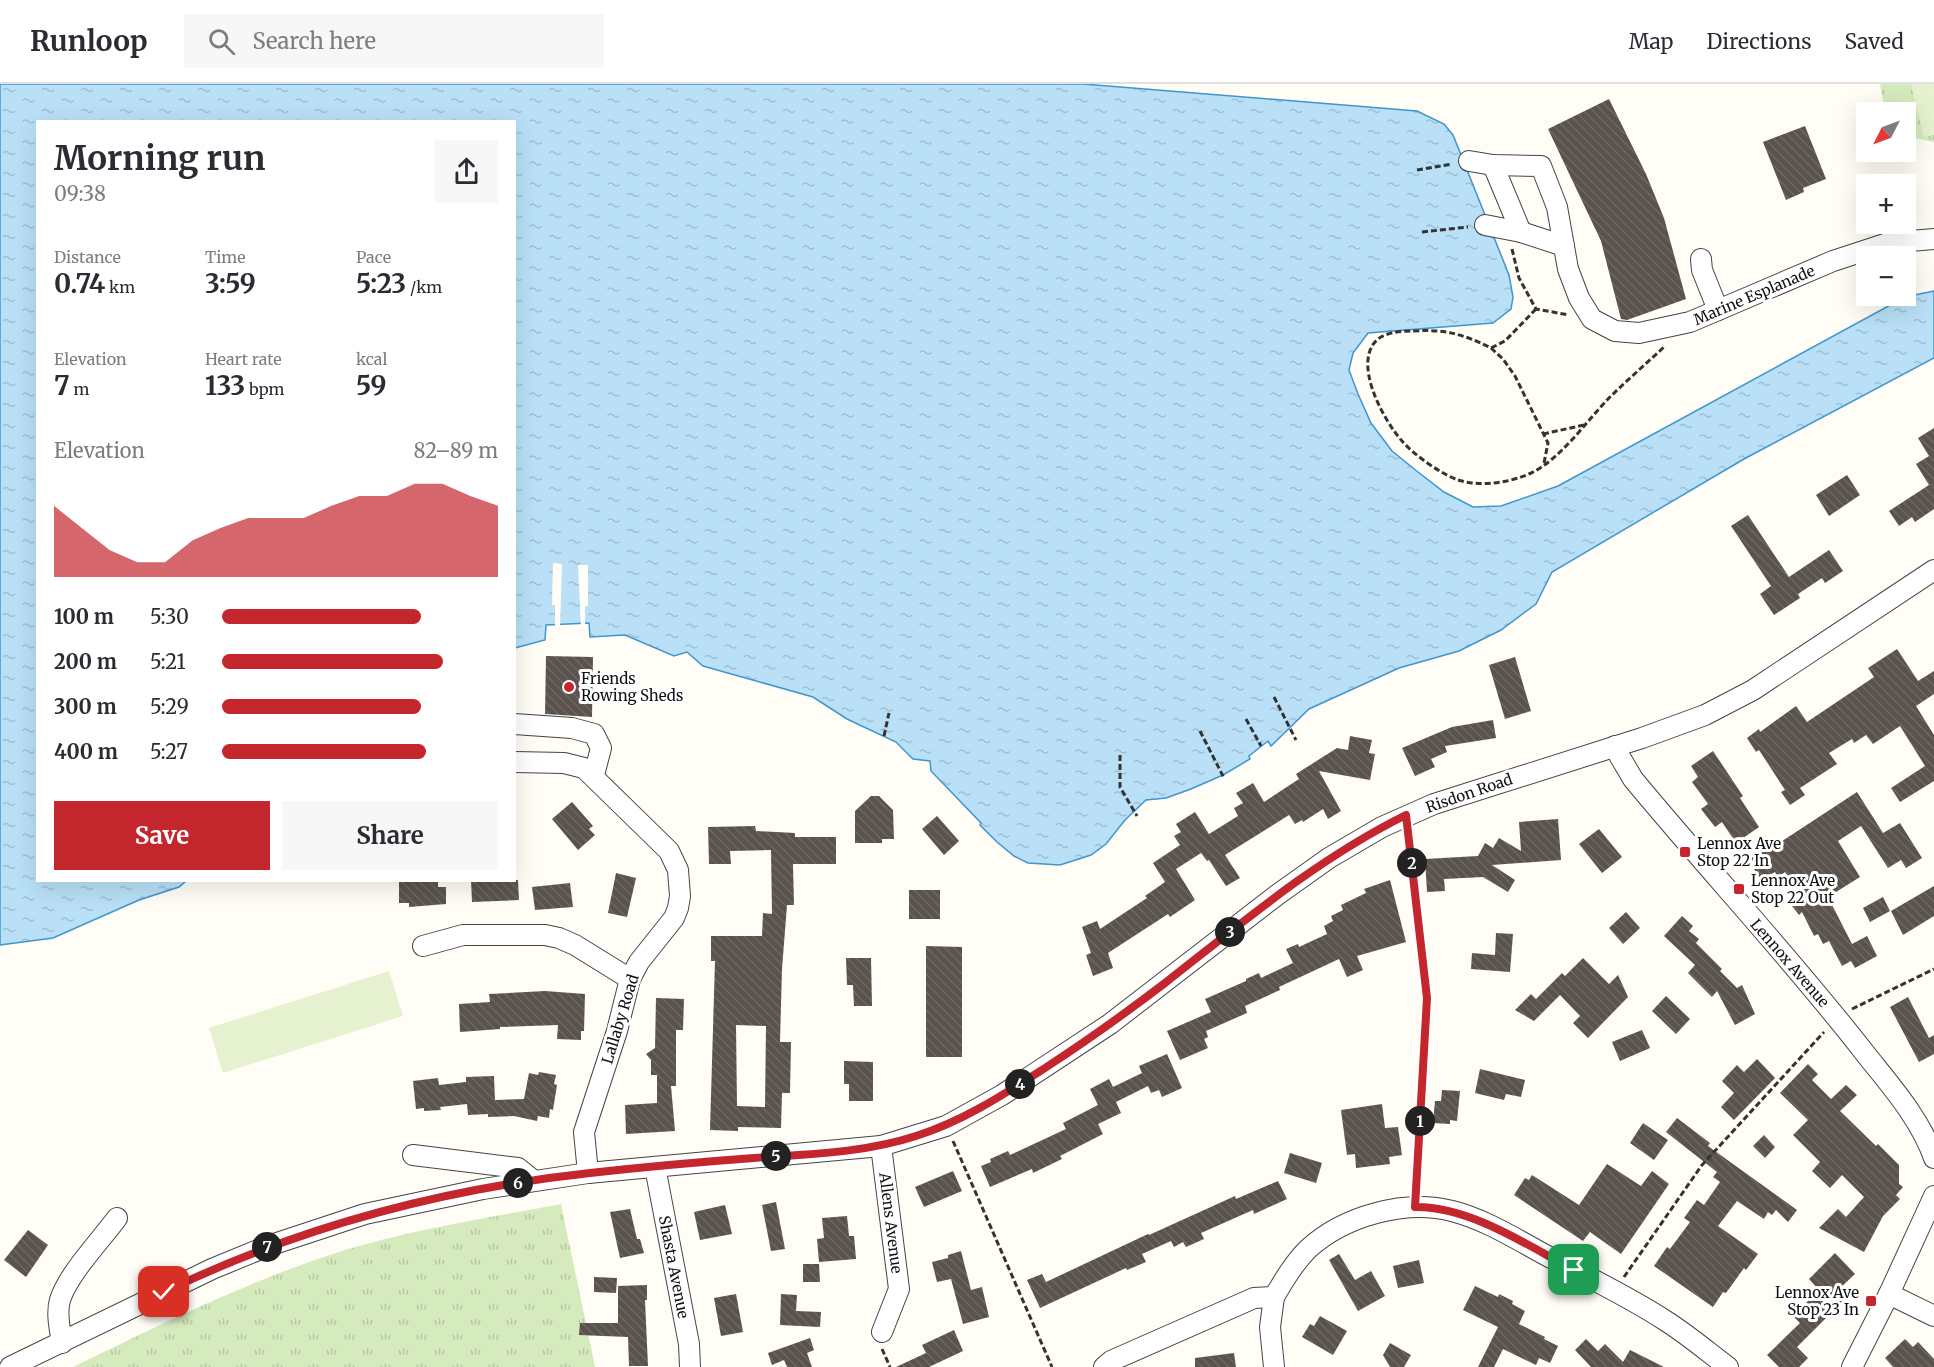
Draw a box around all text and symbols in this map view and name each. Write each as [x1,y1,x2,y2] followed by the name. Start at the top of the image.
[184,14,604,68] search box
[30,23,148,59] text: Runloop
[205,25,238,58] icon: search
[253,27,376,55] text: Search here
[1629,28,1673,55] text: Map
[1706,28,1811,55] text: Directions
[1844,28,1904,55] text: Saved
[1856,102,1916,162] north arrow
[1856,102,1916,306] map controls
[54,138,265,179] text: Morning run
[435,140,498,203] button: share
[1856,174,1916,234] button: +
[54,181,106,206] text: 09:38
[1856,246,1916,306] button: −
[54,247,121,267] text: Distance
[205,247,246,267] text: Time
[356,247,391,267] text: Pace
[1691,261,1818,329] street label: Marine Esplanade
[54,267,105,300] text: 0.74
[205,267,256,300] text: 3:59
[356,267,406,300] text: 5:23
[105,277,135,297] text: km
[406,277,442,297] text: /km
[54,349,127,369] text: Elevation
[205,349,282,369] text: Heart rate
[356,349,387,369] text: kcal
[54,369,70,402] text: 7
[205,369,245,402] text: 133
[356,369,387,402] text: 59
[70,379,89,399] text: m
[245,379,284,399] text: bpm
[54,438,145,463] text: Elevation
[414,438,498,463] text: 82–89 m
[54,604,114,629] text: 100 m
[150,604,189,629] text: 5:30
[54,649,117,674] text: 200 m
[150,649,186,674] text: 5:21
[581,669,683,705] place label: Friends Rowing Sheds
[562,680,576,694] marker: Friends Rowing Sheds
[54,694,117,719] text: 300 m
[150,694,189,719] text: 5:29
[54,739,118,764] text: 400 m
[150,739,188,764] text: 5:27
[1423,769,1515,817] street label: Risdon Road
[54,801,270,870] button: Save
[282,801,498,870] button: Share
[1697,834,1781,870] place label: Lennox Ave Stop 22 In
[1678,845,1692,859] marker: Lennox Ave Stop 22 In
[1397,848,1427,878] pin: 2
[1407,853,1417,873] text: 2
[1751,871,1835,907] place label: Lennox Ave Stop 22 Out
[1732,882,1746,896] marker: Lennox Ave Stop 22 Out
[1746,915,1834,1011] street label: Lennox Avenue
[1215,917,1245,947] pin: 3
[1225,922,1235,942] text: 3
[597,972,643,1066] street label: Lallaby Road
[1005,1069,1035,1099] pin: 4
[1015,1074,1025,1094] text: 4
[1405,1106,1435,1136] pin: 1
[1416,1111,1424,1131] text: 1
[761,1141,791,1171] pin: 5
[771,1146,781,1166] text: 5
[503,1168,533,1198] pin: 6
[875,1171,907,1275] street label: Allens Avenue
[513,1173,523,1193] text: 6
[655,1214,693,1320] street label: Shasta Avenue
[252,1232,282,1262] pin: 7
[262,1237,272,1257] text: 7
[1548,1244,1599,1295] pin
[1557,1253,1590,1286] icon: arrive
[138,1266,189,1317] pin
[147,1275,180,1308] icon: check
[1775,1283,1859,1319] place label: Lennox Ave Stop 23 In
[1864,1294,1878,1308] marker: Lennox Ave Stop 23 In

